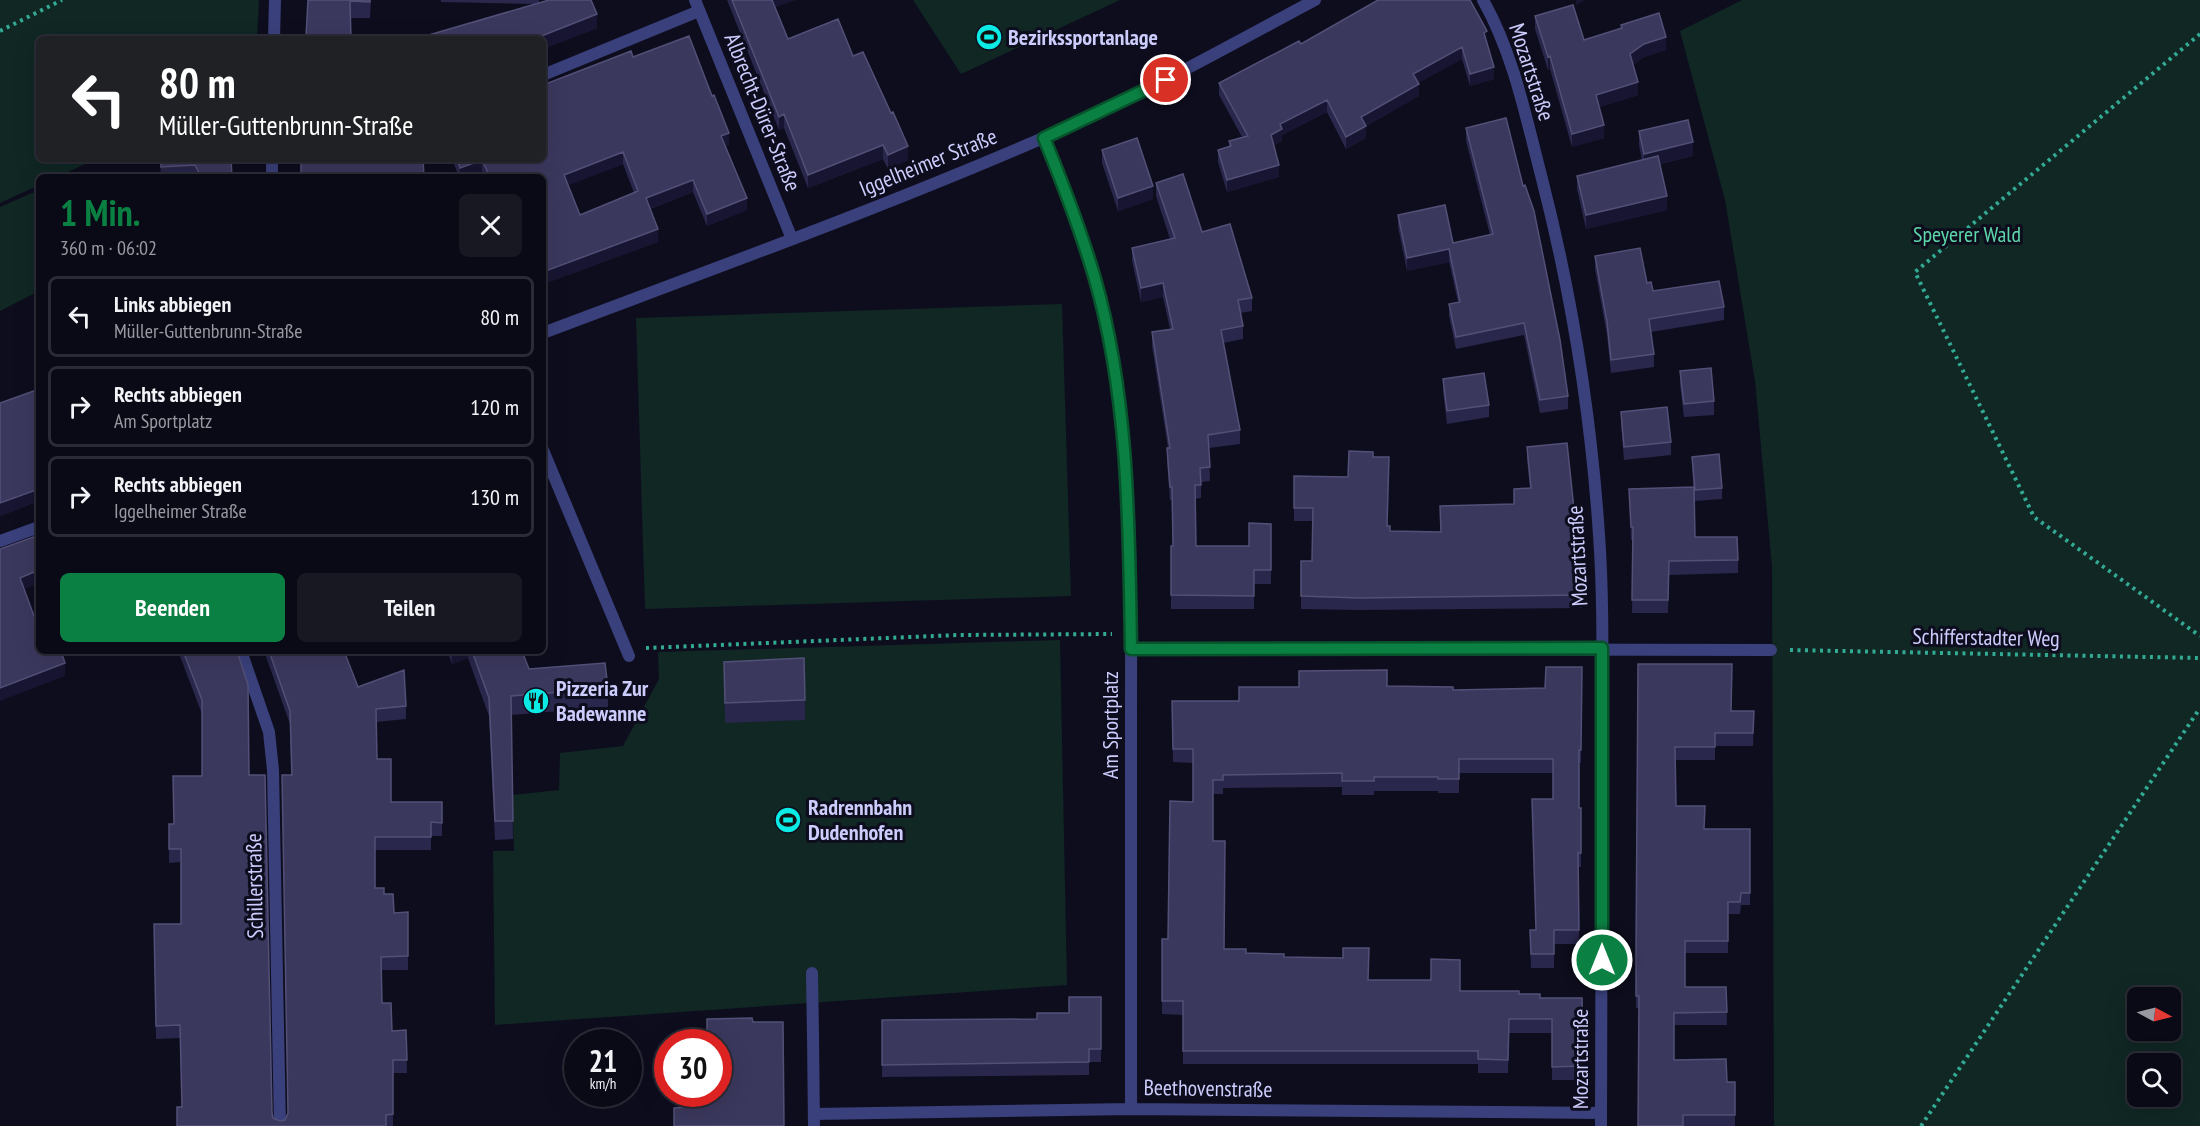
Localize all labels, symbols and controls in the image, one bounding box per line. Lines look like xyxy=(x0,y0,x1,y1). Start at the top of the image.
street label: Mozartstraße xyxy=(1503,20,1561,124)
sports icon: Bezirkssportanlage xyxy=(974,22,1004,52)
place label: Bezirkssportanlage xyxy=(1008,23,1158,51)
street label: Albrecht-Dürer-Straße xyxy=(719,29,807,195)
pin xyxy=(1140,54,1191,105)
text: 80 m xyxy=(159,55,236,110)
icon: left xyxy=(60,60,138,138)
icon: arrive xyxy=(1149,63,1182,96)
text: Müller-Guttenbrunn-Straße xyxy=(159,108,413,142)
street label: Iggelheimer Straße xyxy=(855,122,1001,202)
text: 1 Min. xyxy=(60,189,140,236)
button: close xyxy=(459,194,522,257)
park label: Speyerer Wald xyxy=(1913,220,2021,248)
text: 360 m · 06:02 xyxy=(60,235,157,261)
text: Links abbiegen xyxy=(114,290,231,318)
icon: left xyxy=(63,300,96,333)
text: 80 m xyxy=(480,303,519,331)
text: Müller-Guttenbrunn-Straße xyxy=(114,318,302,344)
text: Rechts abbiegen xyxy=(114,380,242,408)
icon: right xyxy=(63,390,96,423)
text: 120 m xyxy=(470,393,519,421)
text: Am Sportplatz xyxy=(114,408,212,434)
text: Rechts abbiegen xyxy=(114,470,242,498)
icon: right xyxy=(63,480,96,513)
text: 130 m xyxy=(470,483,519,511)
text: Iggelheimer Straße xyxy=(114,498,247,524)
street label: Mozartstraße xyxy=(1560,505,1594,607)
button: Beenden xyxy=(60,573,285,642)
button: Teilen xyxy=(297,573,522,642)
street label: Schifferstadter Weg xyxy=(1912,622,2060,652)
street label: Am Sportplatz xyxy=(1096,671,1124,779)
place label: Pizzeria Zur Badewanne xyxy=(556,674,649,727)
restaurant icon: Pizzeria Zur Badewanne xyxy=(521,686,551,716)
place label: Radrennbahn Dudenhofen xyxy=(808,793,912,846)
sports icon: Radrennbahn Dudenhofen xyxy=(773,805,803,835)
street label: Schillerstraße xyxy=(239,833,269,939)
position arrow xyxy=(1570,928,1634,992)
north arrow xyxy=(2127,987,2181,1041)
map controls xyxy=(2127,987,2181,1107)
street label: Mozartstraße xyxy=(1566,1009,1594,1109)
speed limit sign: 30 xyxy=(654,1029,732,1107)
text: 21 xyxy=(589,1041,617,1080)
button: search xyxy=(2127,1053,2181,1107)
street label: Beethovenstraße xyxy=(1143,1073,1273,1103)
text: km/h xyxy=(590,1074,616,1093)

